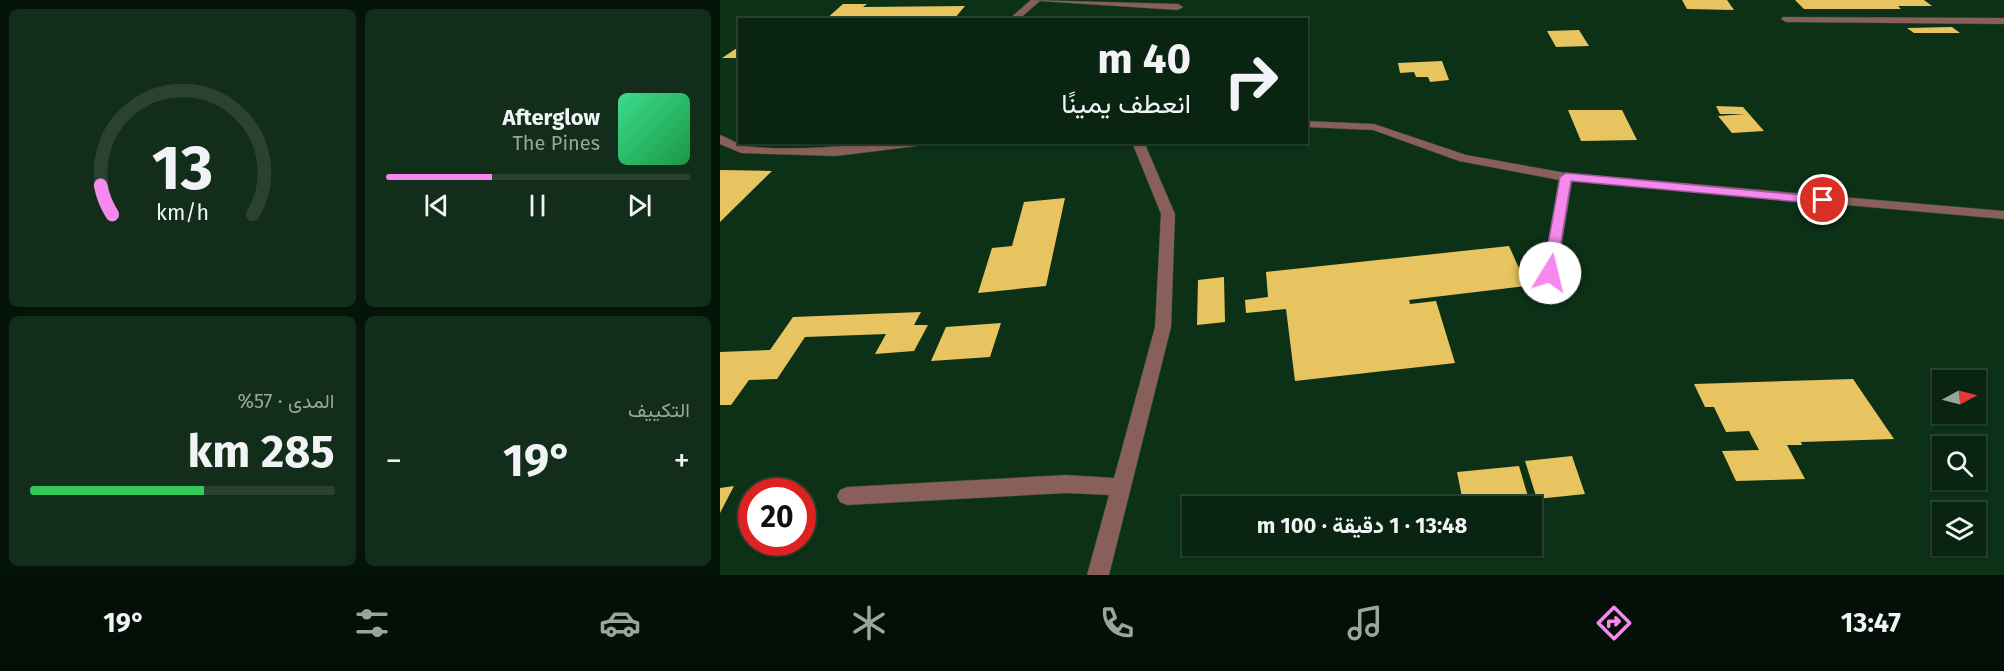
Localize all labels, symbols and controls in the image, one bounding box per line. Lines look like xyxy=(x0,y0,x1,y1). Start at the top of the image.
text: 40 m xyxy=(1097,34,1191,84)
icon: right xyxy=(1212,42,1290,120)
text: انعطف يمينًا xyxy=(1061,88,1191,120)
text: Afterglow xyxy=(503,104,600,131)
text: 13 xyxy=(152,131,213,206)
text: The Pines xyxy=(513,131,600,155)
pin xyxy=(1797,174,1848,225)
icon: arrive xyxy=(1806,183,1839,216)
icon: previous xyxy=(420,189,453,222)
icon: pause xyxy=(521,189,554,222)
icon: next xyxy=(623,189,656,222)
text: km/h xyxy=(156,200,209,226)
position arrow xyxy=(1518,241,1582,305)
north arrow xyxy=(1932,370,1986,424)
map controls xyxy=(1932,370,1986,556)
text: المدى · 57% xyxy=(238,389,335,413)
text: التكييف xyxy=(628,398,690,422)
text: 285 km xyxy=(187,425,335,479)
text: 19° xyxy=(503,434,573,488)
button: search xyxy=(1932,436,1986,490)
text: − xyxy=(386,441,402,481)
text: + xyxy=(674,441,690,481)
speed limit sign: 20 xyxy=(738,478,816,556)
button: layers xyxy=(1932,502,1986,556)
text: 13:48 · 1 دقيقة · 100 m xyxy=(1257,512,1467,539)
icon: filters xyxy=(351,602,393,644)
icon: car xyxy=(599,602,641,644)
icon: climate xyxy=(848,602,890,644)
icon: phone xyxy=(1096,602,1138,644)
icon: music xyxy=(1344,602,1386,644)
icon: directions xyxy=(1593,602,1635,644)
text: 19° xyxy=(103,607,145,639)
text: 13:47 xyxy=(1841,607,1901,639)

